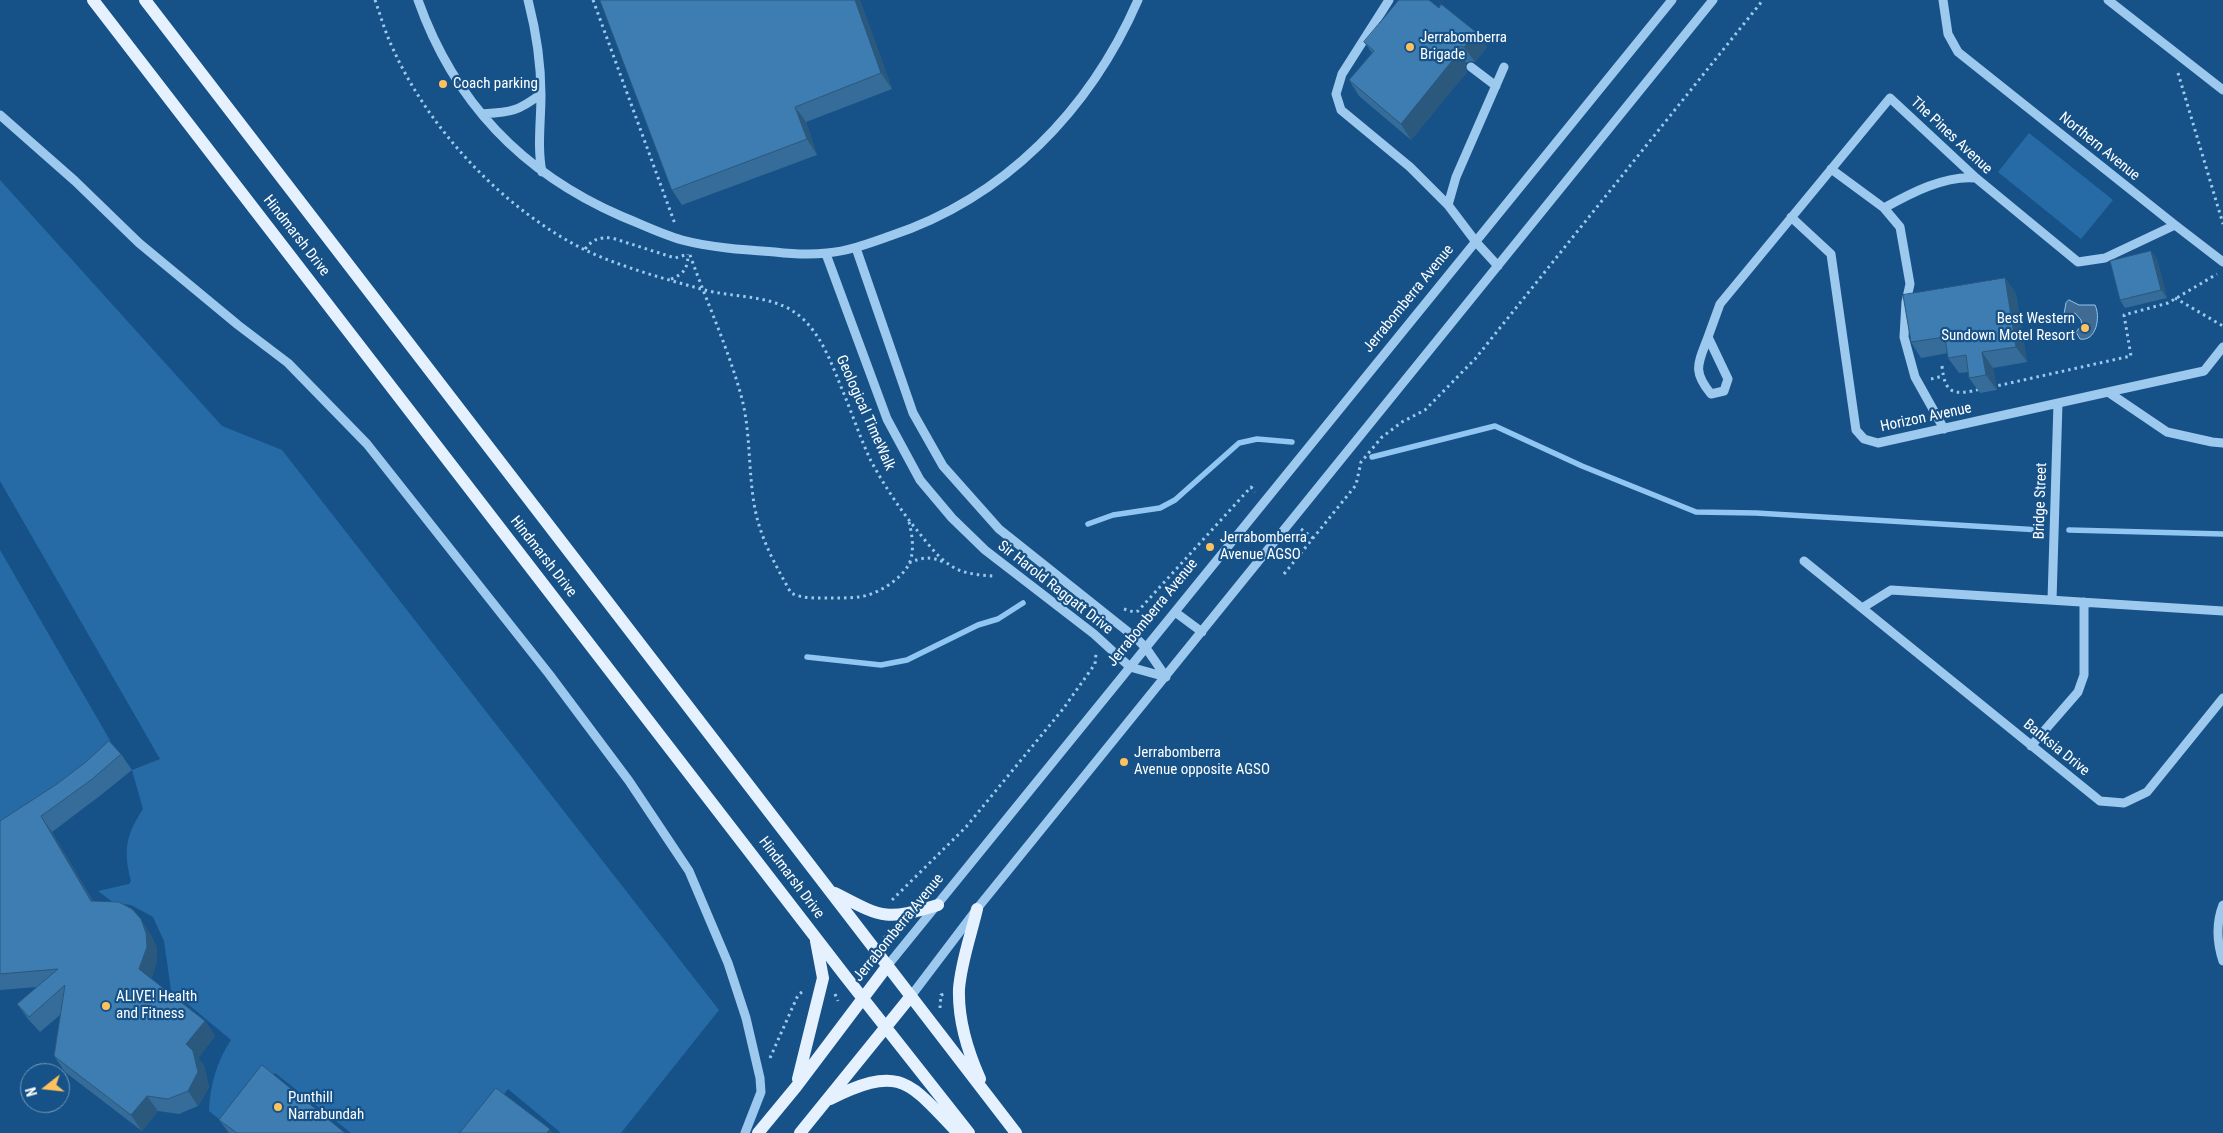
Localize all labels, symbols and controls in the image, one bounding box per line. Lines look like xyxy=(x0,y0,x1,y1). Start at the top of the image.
place label: Jerrabomberra Brigade xyxy=(1420,29,1507,64)
marker: Jerrabomberra Brigade xyxy=(1404,41,1416,53)
place label: Coach parking xyxy=(453,75,538,93)
marker: Coach parking xyxy=(437,78,449,90)
street label: The Pines Avenue xyxy=(1906,94,1996,178)
street label: Northern Avenue xyxy=(2055,109,2143,185)
street label: Hindmarsh Drive xyxy=(259,192,333,280)
street label: Jerrabomberra Avenue xyxy=(1360,241,1458,357)
place label: Best Western Sundown Motel Resort xyxy=(1941,310,2075,345)
marker: Best Western Sundown Motel Resort xyxy=(2079,322,2091,334)
street label: Geological TimeWalk xyxy=(831,353,899,473)
street label: Horizon Avenue xyxy=(1879,400,1973,436)
street label: Bridge Street xyxy=(2031,462,2051,540)
street label: Hindmarsh Drive xyxy=(506,513,580,601)
place label: Jerrabomberra Avenue AGSO xyxy=(1220,529,1307,564)
street label: Sir Harold Raggatt Drive xyxy=(994,537,1116,639)
marker: Jerrabomberra Avenue AGSO xyxy=(1204,541,1216,553)
street label: Jerrabomberra Avenue xyxy=(1104,555,1202,671)
street label: Banksia Drive xyxy=(2019,716,2093,780)
place label: Jerrabomberra Avenue opposite AGSO xyxy=(1134,744,1270,779)
marker: Jerrabomberra Avenue opposite AGSO xyxy=(1118,756,1130,768)
street label: Hindmarsh Drive xyxy=(754,833,828,923)
street label: Jerrabomberra Avenue xyxy=(850,870,948,986)
place label: ALIVE! Health and Fitness xyxy=(116,988,197,1023)
marker: ALIVE! Health and Fitness xyxy=(100,1000,112,1012)
north arrow xyxy=(20,1063,70,1113)
text: N xyxy=(23,1086,40,1098)
place label: Punthill Narrabundah xyxy=(288,1089,364,1124)
marker: Punthill Narrabundah xyxy=(272,1101,284,1113)

